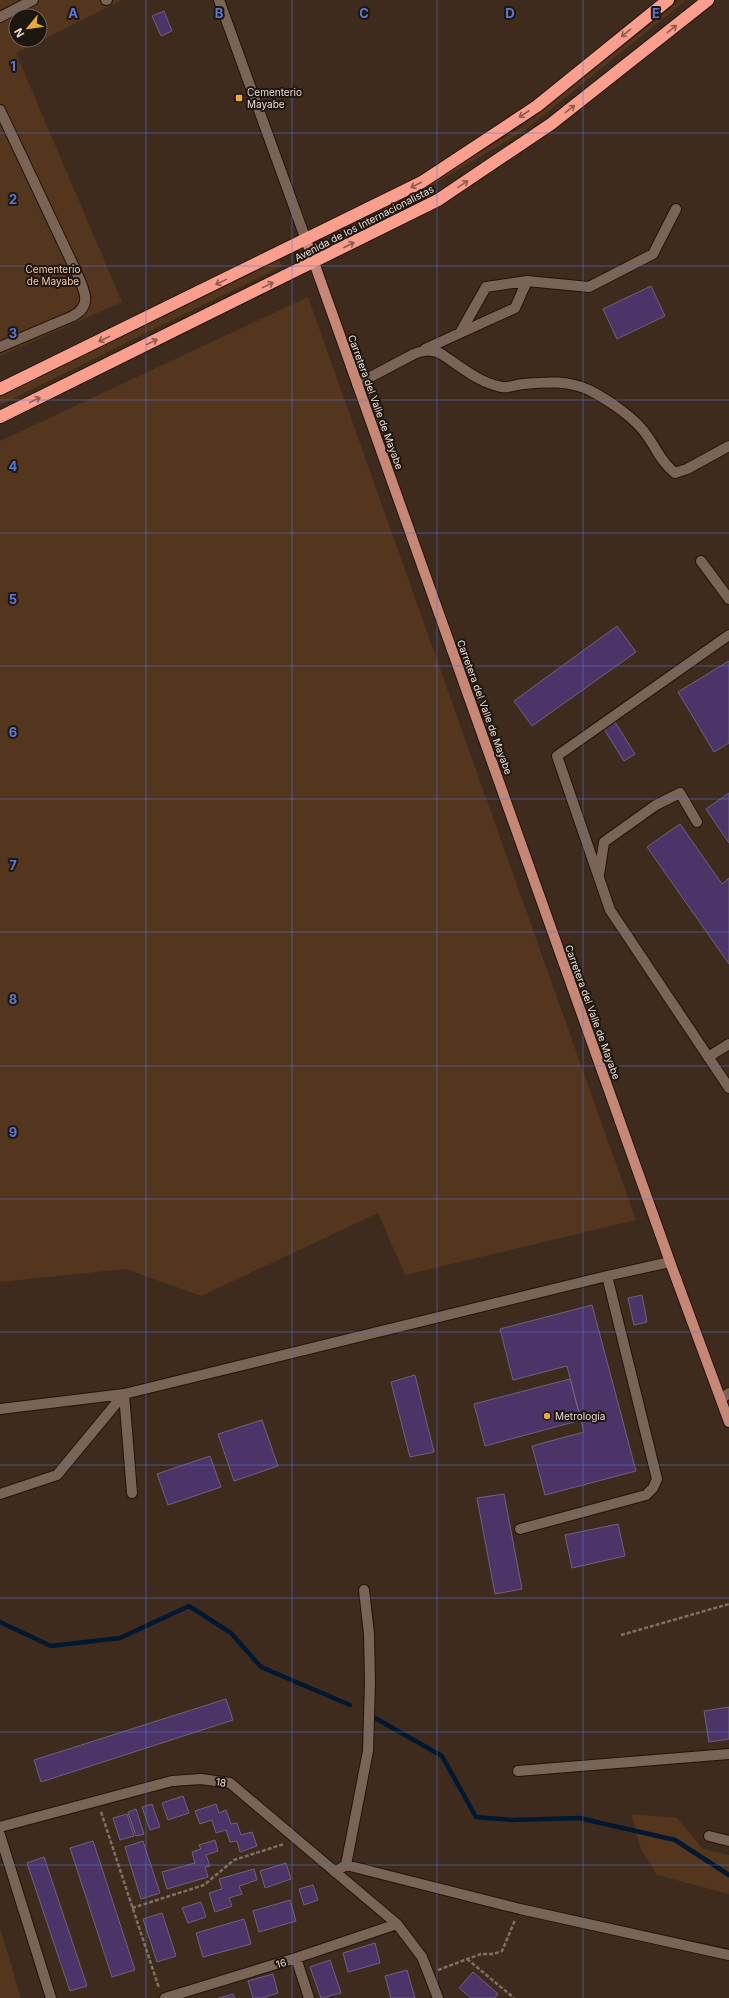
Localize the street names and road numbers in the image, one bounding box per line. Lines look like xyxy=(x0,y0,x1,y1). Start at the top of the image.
street label: Avenida de los Internacionalistas xyxy=(292,183,436,263)
street label: Carretera del Valle de Mayabe xyxy=(346,333,406,471)
street label: Carretera del Valle de Mayabe xyxy=(455,638,515,776)
street label: Carretera del Valle de Mayabe xyxy=(563,943,623,1081)
street label: 18 xyxy=(215,1775,227,1789)
street label: 16 xyxy=(274,1956,288,1970)

